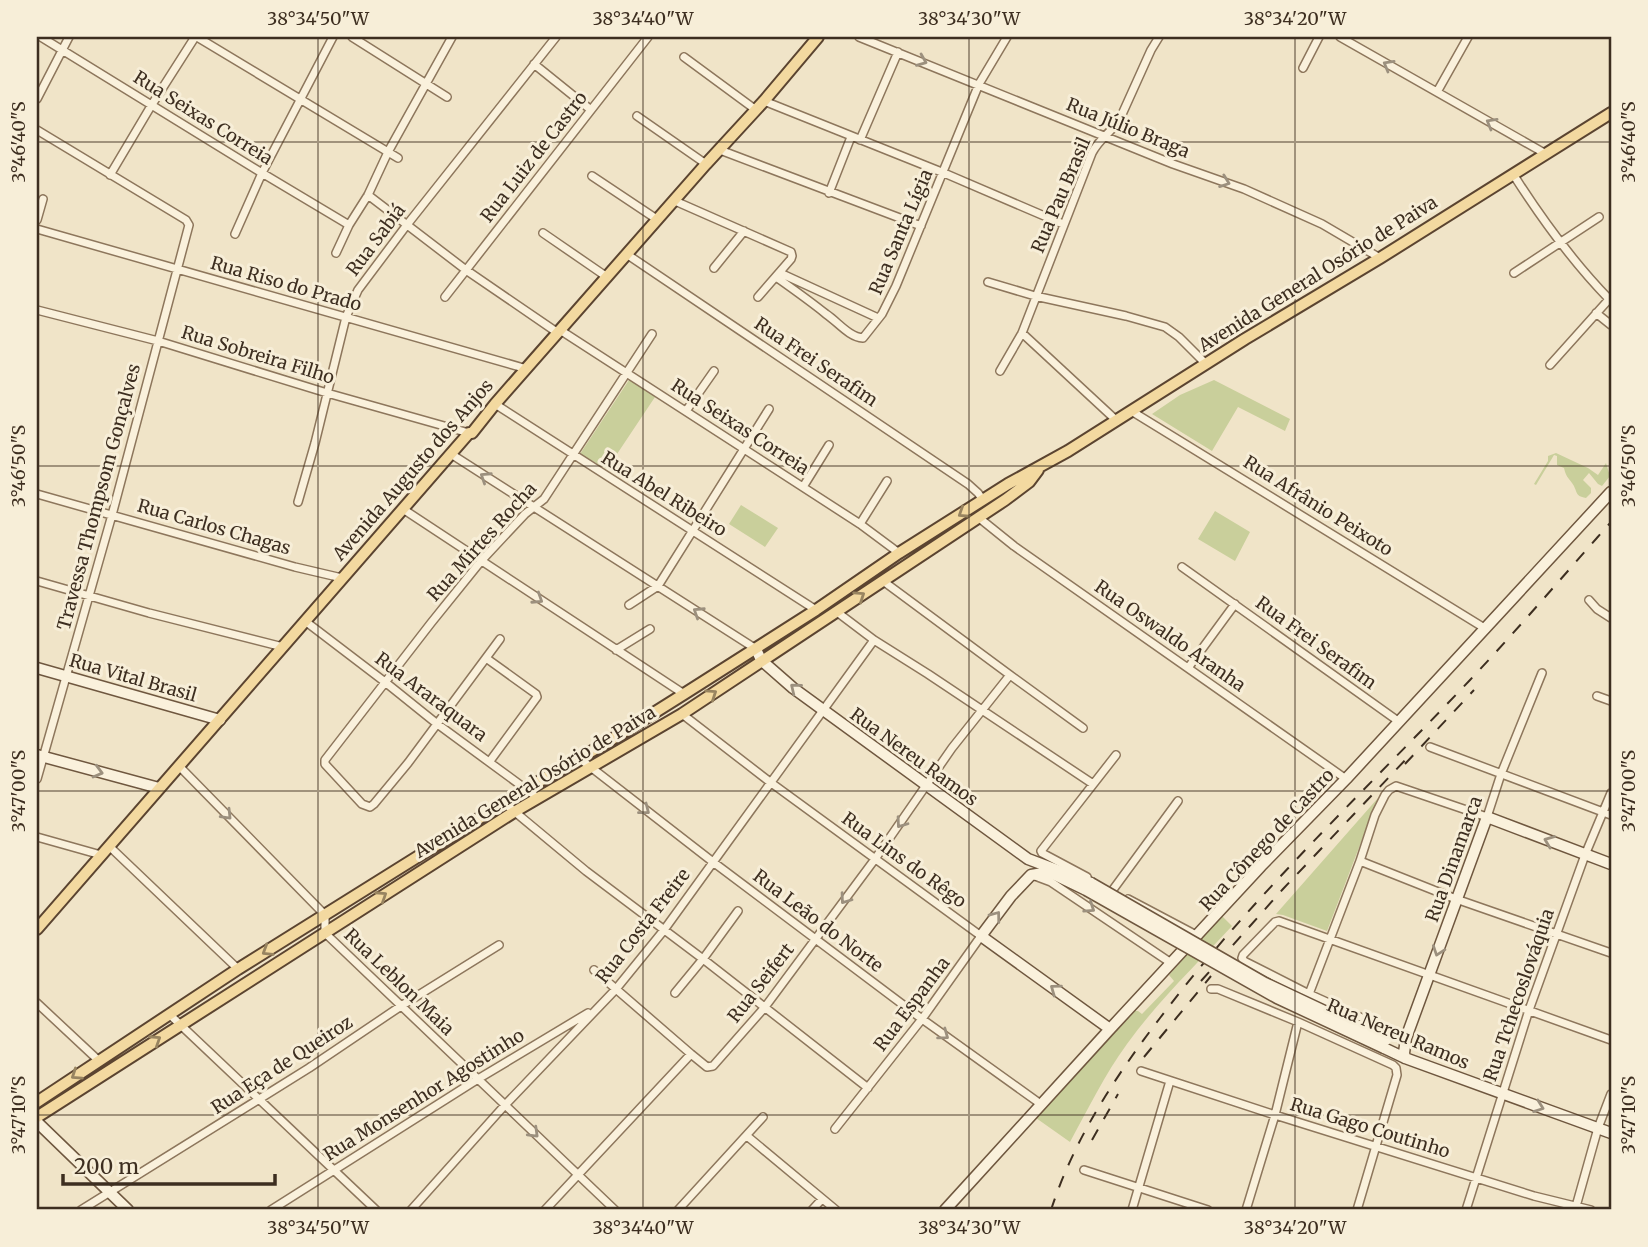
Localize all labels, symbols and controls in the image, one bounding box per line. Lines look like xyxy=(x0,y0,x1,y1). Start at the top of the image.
text: 38°34'50"W xyxy=(267,7,370,30)
text: 38°34'40"W xyxy=(592,7,695,30)
text: 38°34'30"W xyxy=(918,7,1021,30)
text: 38°34'20"W xyxy=(1244,7,1347,30)
one-way arrow xyxy=(916,53,928,67)
one-way arrow xyxy=(1383,60,1396,73)
street label: Rua Seixas Correia xyxy=(129,65,277,170)
street label: Rua Luiz de Castro xyxy=(475,87,592,227)
street label: Rua Júlio Braga xyxy=(1063,92,1193,163)
text: 3°46'40"S xyxy=(7,101,30,183)
text: 3°46'40"S xyxy=(1617,101,1640,183)
one-way arrow xyxy=(1486,118,1499,131)
street label: Rua Pau Brasil xyxy=(1026,133,1095,256)
street label: Rua Santa Lígia xyxy=(864,165,937,298)
one-way arrow xyxy=(1218,174,1230,188)
street label: Avenida General Osório de Paiva xyxy=(1193,190,1442,357)
street label: Rua Sabiá xyxy=(341,199,410,280)
street label: Rua Riso do Prado xyxy=(208,251,364,316)
street label: Rua Frei Serafim xyxy=(750,312,882,411)
street label: Rua Sobreira Filho xyxy=(179,320,337,389)
street label: Travessa Thompsom Gonçalves xyxy=(52,361,145,633)
street label: Rua Seixas Correia xyxy=(667,373,814,480)
street label: Avenida Augusto dos Anjos xyxy=(327,374,498,566)
text: 3°46'50"S xyxy=(7,425,30,507)
text: 3°46'50"S xyxy=(1617,425,1640,507)
street label: Rua Abel Ribeiro xyxy=(597,446,731,541)
street label: Rua Afrânio Peixoto xyxy=(1239,450,1397,561)
one-way arrow xyxy=(480,473,493,486)
street label: Rua Mirtes Rocha xyxy=(422,477,541,606)
street label: Rua Carlos Chagas xyxy=(135,494,294,559)
one-way arrow xyxy=(957,504,970,517)
street label: Rua Oswaldo Aranha xyxy=(1090,575,1251,697)
one-way arrow xyxy=(530,590,543,603)
street label: Rua Frei Serafim xyxy=(1251,591,1381,694)
one-way arrow xyxy=(852,592,865,605)
one-way arrow xyxy=(693,607,706,620)
street label: Rua Araraquara xyxy=(371,647,492,746)
street label: Rua Vital Brasil xyxy=(67,648,200,707)
one-way arrow xyxy=(790,684,802,697)
one-way arrow xyxy=(704,689,717,702)
street label: Avenida General Osório de Paiva xyxy=(409,700,660,863)
street label: Rua Nereu Ramos xyxy=(846,702,983,811)
text: 3°47'00"S xyxy=(7,749,30,832)
text: 3°47'00"S xyxy=(1617,749,1640,832)
one-way arrow xyxy=(92,763,104,778)
street label: Rua Cônego de Castro xyxy=(1195,764,1339,916)
street label: Rua Dinamarca xyxy=(1420,792,1487,925)
one-way arrow xyxy=(637,801,650,814)
one-way arrow xyxy=(218,806,231,819)
street label: Rua Lins do Rêgo xyxy=(838,807,971,912)
one-way arrow xyxy=(897,815,909,828)
one-way arrow xyxy=(1543,835,1555,849)
street label: Rua Costa Freire xyxy=(590,864,695,988)
street label: Rua Leão do Norte xyxy=(749,864,888,977)
one-way arrow xyxy=(841,891,853,904)
one-way arrow xyxy=(375,892,388,905)
one-way arrow xyxy=(1082,900,1095,912)
street label: Rua Tchecoslováquia xyxy=(1478,905,1559,1084)
one-way arrow xyxy=(988,911,1001,924)
street label: Rua Leblon Maia xyxy=(340,923,459,1040)
street label: Rua Seifert xyxy=(722,938,799,1027)
one-way arrow xyxy=(262,943,275,956)
one-way arrow xyxy=(1432,944,1446,956)
street label: Rua Espanha xyxy=(869,952,955,1055)
one-way arrow xyxy=(1050,985,1063,997)
street label: Rua Nereu Ramos xyxy=(1323,993,1473,1074)
street label: Rua Eça de Queiroz xyxy=(207,1010,357,1119)
street label: Rua Monsenhor Agostinho xyxy=(319,1023,528,1166)
one-way arrow xyxy=(936,1027,949,1039)
one-way arrow xyxy=(149,1036,162,1049)
one-way arrow xyxy=(71,1067,84,1079)
text: 3°47'10"S xyxy=(7,1075,30,1154)
text: 3°47'10"S xyxy=(1617,1075,1640,1154)
street label: Rua Gago Coutinho xyxy=(1287,1092,1453,1163)
one-way arrow xyxy=(1533,1099,1545,1113)
one-way arrow xyxy=(526,1124,539,1137)
scale bar xyxy=(63,1142,275,1186)
text: 200 m xyxy=(74,1153,139,1180)
text: 38°34'50"W xyxy=(267,1216,370,1239)
text: 38°34'40"W xyxy=(592,1216,695,1239)
text: 38°34'30"W xyxy=(918,1216,1021,1239)
text: 38°34'20"W xyxy=(1244,1216,1347,1239)

